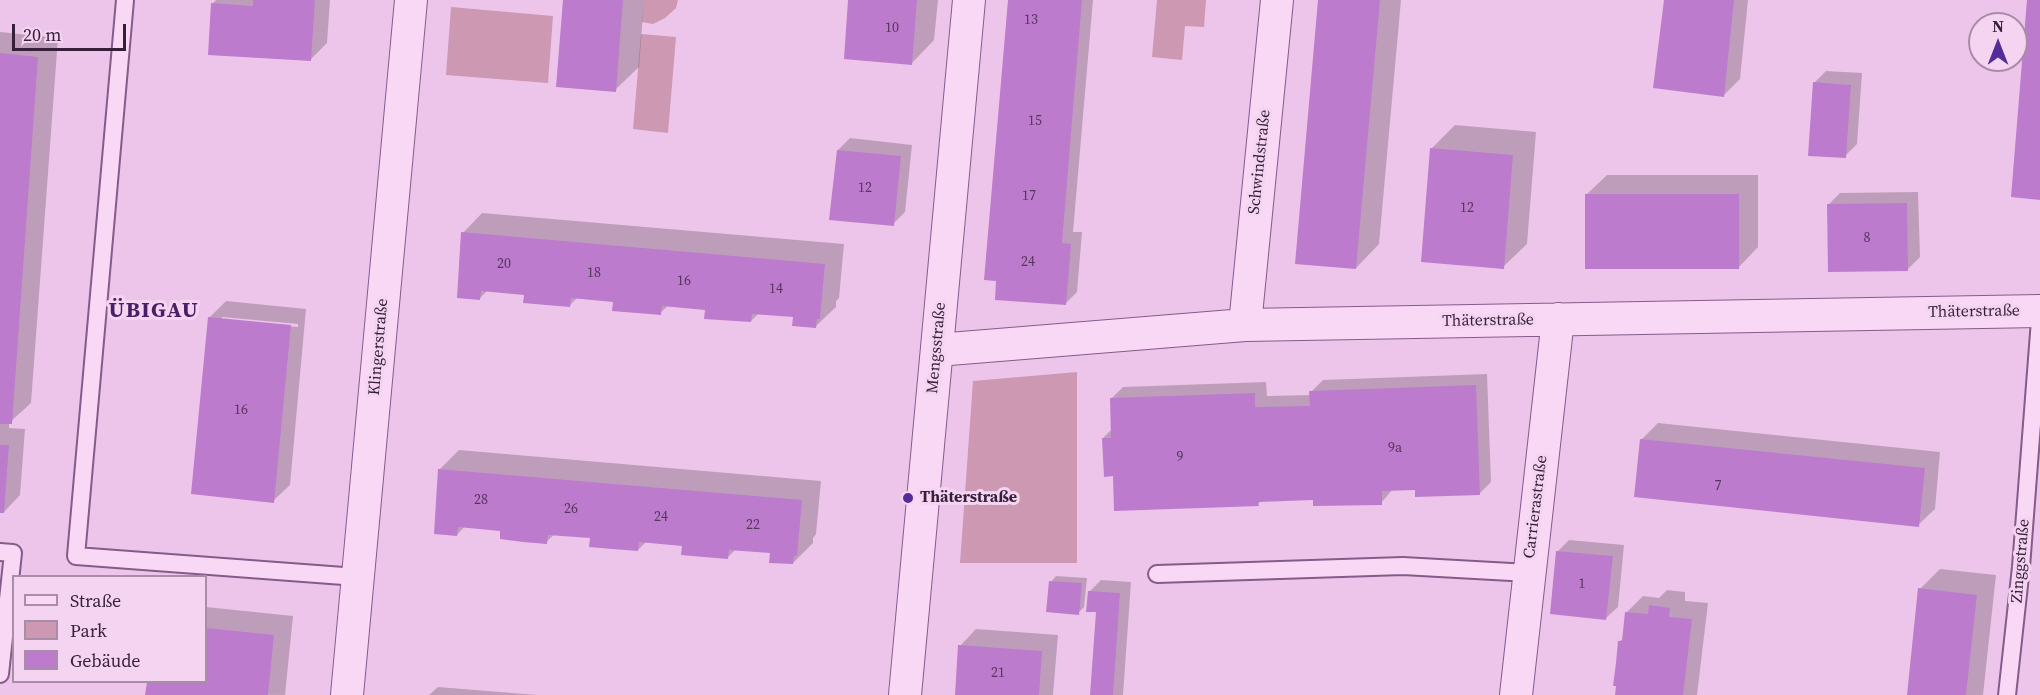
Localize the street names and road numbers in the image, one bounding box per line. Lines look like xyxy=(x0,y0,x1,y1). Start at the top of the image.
street label: Schwindstraße xyxy=(1245,109,1275,215)
street label: Klingerstraße xyxy=(365,298,393,396)
street label: Mengsstraße xyxy=(923,301,951,395)
street label: Thäterstraße xyxy=(1928,302,2020,322)
street label: Thäterstraße xyxy=(1442,311,1534,331)
street label: Carrierastraße xyxy=(1520,454,1552,560)
street label: Zinggstraße xyxy=(2008,518,2034,604)

